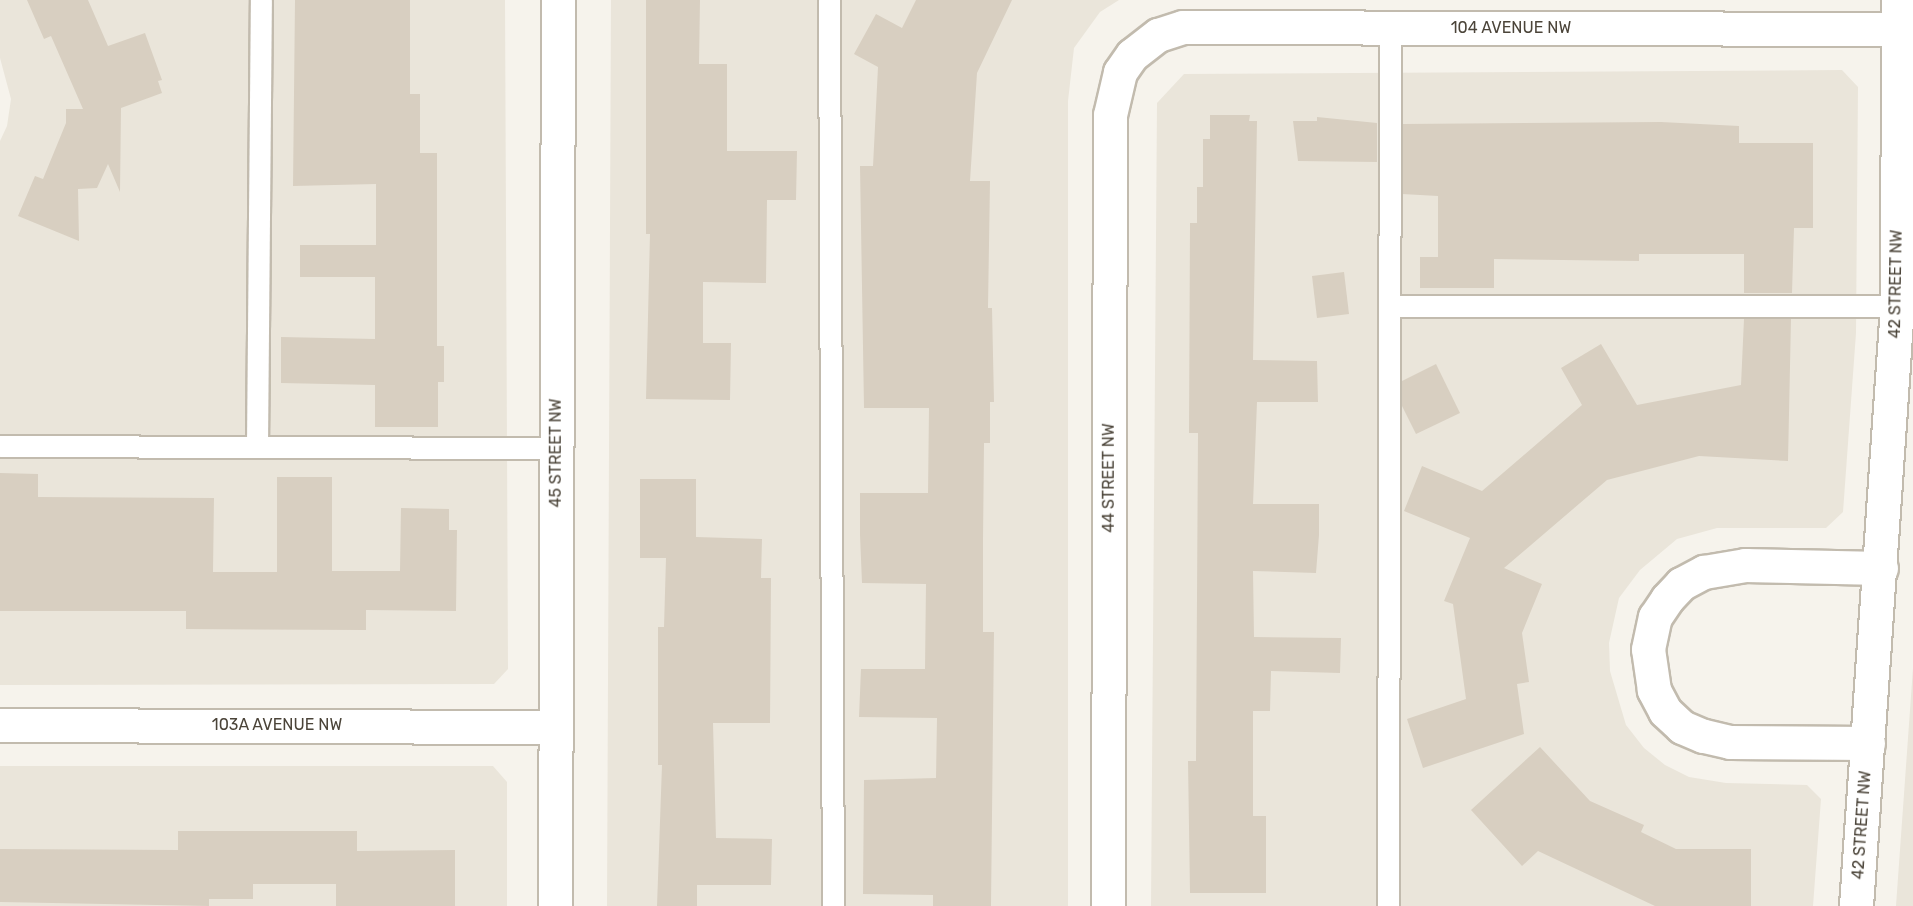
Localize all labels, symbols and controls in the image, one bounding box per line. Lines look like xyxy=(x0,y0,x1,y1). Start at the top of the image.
street label: 104 AVENUE NW xyxy=(1451,18,1571,38)
street label: 42 STREET NW xyxy=(1885,229,1907,339)
street label: 45 STREET NW xyxy=(546,398,566,508)
street label: 44 STREET NW xyxy=(1099,423,1119,533)
street label: 103A AVENUE NW xyxy=(211,715,343,735)
street label: 42 STREET NW xyxy=(1849,770,1875,880)

